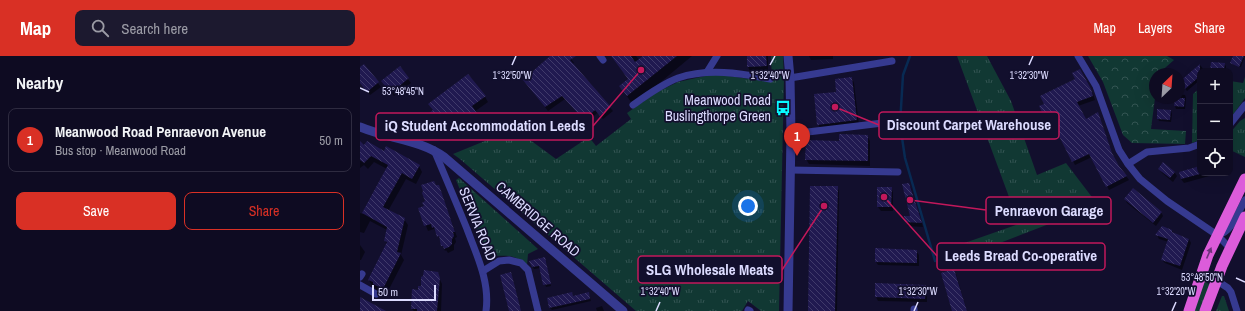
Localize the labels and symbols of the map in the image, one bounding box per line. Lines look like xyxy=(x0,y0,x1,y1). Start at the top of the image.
north arrow xyxy=(1149,68,1185,104)
text: 1°32'50"W xyxy=(492,69,532,82)
text: 1°32'40"W xyxy=(750,69,790,82)
text: 1°32'30"W xyxy=(1009,69,1049,82)
text: 53°48'45"N xyxy=(382,85,424,98)
place label: Meanwood Road Buslingthorpe Green xyxy=(665,91,771,125)
bus stop icon: Meanwood Road Buslingthorpe Green xyxy=(774,99,792,117)
callout: Discount Carpet Warehouse xyxy=(879,112,1059,139)
callout: iQ Student Accommodation Leeds xyxy=(376,113,593,140)
text: Discount Carpet Warehouse xyxy=(887,114,1051,135)
text: iQ Student Accommodation Leeds xyxy=(385,115,585,136)
pin: 1 xyxy=(784,123,810,156)
street label: CAMBRIDGE ROAD xyxy=(492,177,584,261)
street label: SERVIA ROAD xyxy=(455,185,501,263)
your location xyxy=(738,196,758,216)
callout: Penraevon Garage xyxy=(986,197,1111,224)
text: Penraevon Garage xyxy=(995,200,1104,221)
callout: Leeds Bread Co-operative xyxy=(937,243,1105,270)
text: Leeds Bread Co-operative xyxy=(945,245,1097,266)
one-way arrow xyxy=(1206,247,1212,259)
callout: SLG Wholesale Meats xyxy=(638,256,782,283)
text: SLG Wholesale Meats xyxy=(646,259,774,280)
text: 53°48'50"N xyxy=(1181,271,1223,284)
scale bar xyxy=(372,283,436,302)
text: 1°32'40"W xyxy=(640,285,680,298)
text: 1°32'30"W xyxy=(898,285,938,298)
text: 1°32'20"W xyxy=(1156,285,1196,298)

